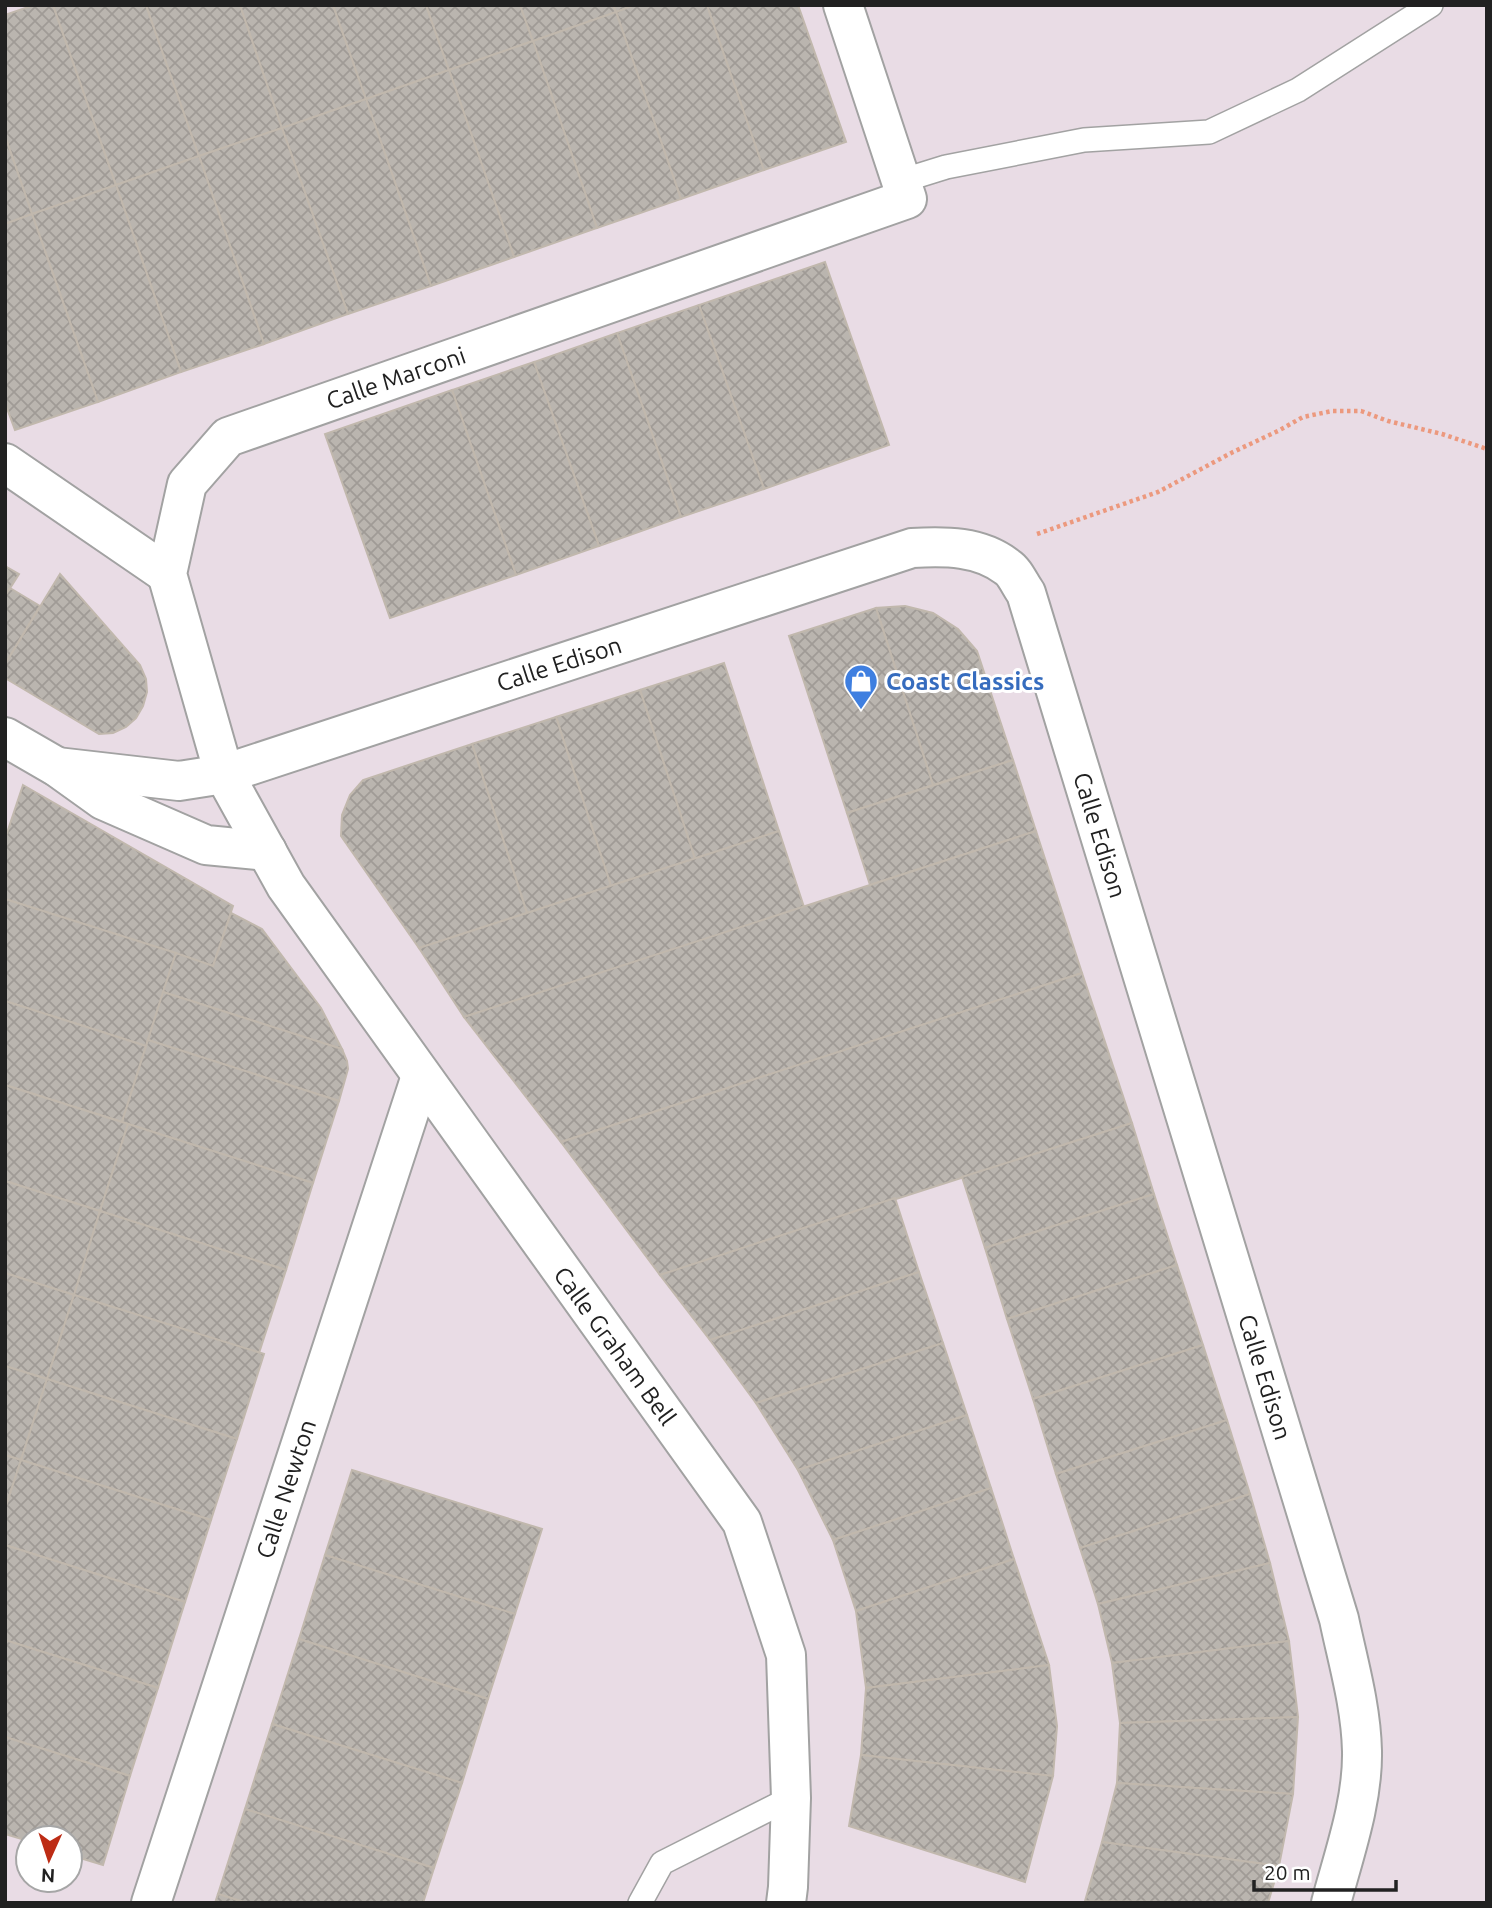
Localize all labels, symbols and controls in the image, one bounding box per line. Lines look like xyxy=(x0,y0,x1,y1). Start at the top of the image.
street label: Calle Marconi xyxy=(323,342,469,414)
street label: Calle Edison xyxy=(493,631,625,697)
shop icon: Coast Classics xyxy=(842,662,880,711)
place label: Coast Classics xyxy=(886,668,1044,695)
street label: Calle Edison xyxy=(1068,769,1132,901)
street label: Calle Graham Bell xyxy=(549,1262,681,1430)
street label: Calle Edison xyxy=(1233,1311,1297,1443)
street label: Calle Newton xyxy=(251,1416,321,1562)
north arrow xyxy=(14,1824,84,1894)
scale bar xyxy=(1254,1848,1396,1892)
text: 20 m xyxy=(1264,1860,1311,1884)
text: N xyxy=(40,1865,56,1887)

